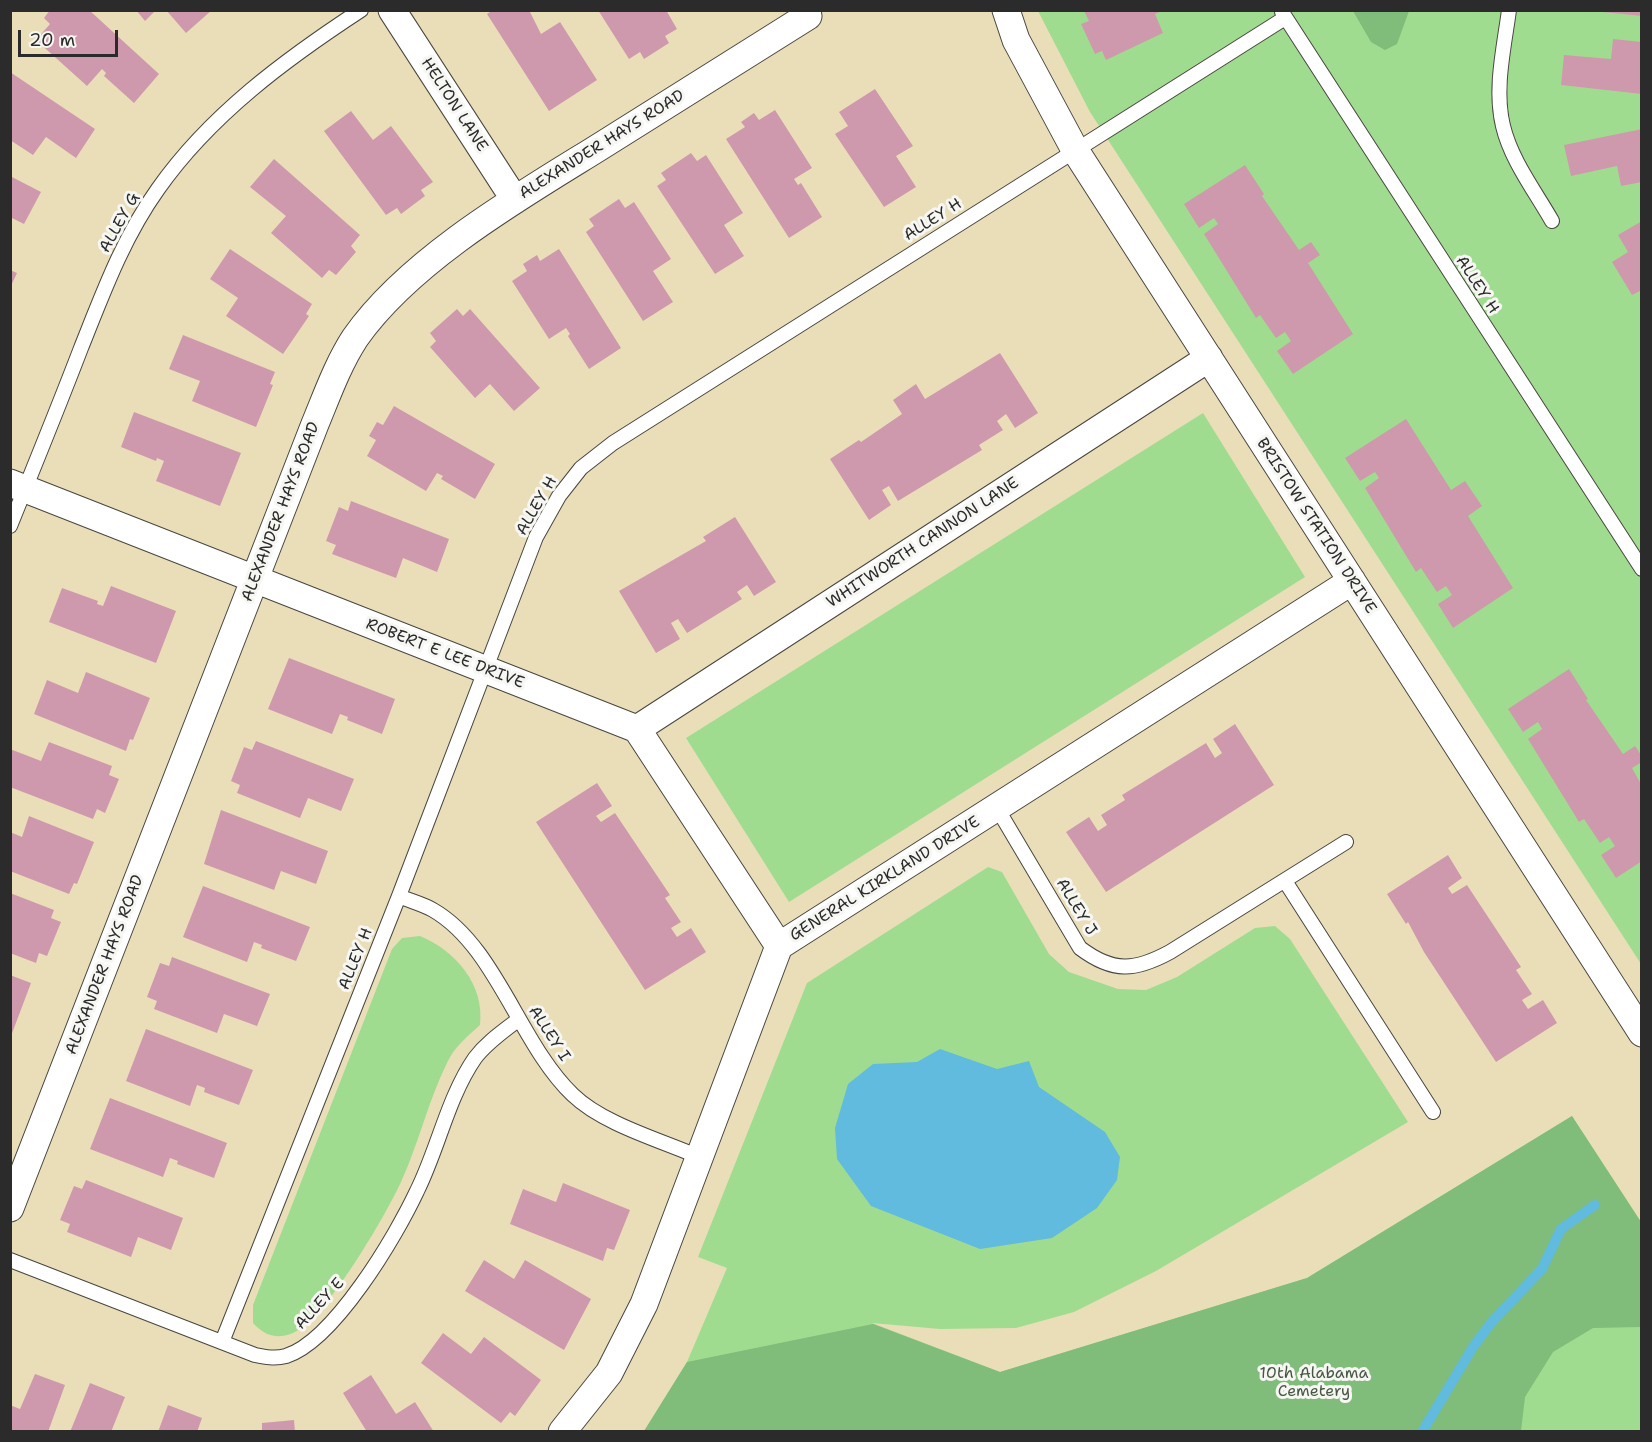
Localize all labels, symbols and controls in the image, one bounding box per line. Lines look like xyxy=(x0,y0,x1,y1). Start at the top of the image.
scale bar xyxy=(21,18,122,56)
text: 20 m xyxy=(29,28,75,52)
street label: HELTON LANE xyxy=(417,55,491,155)
street label: ALEXANDER HAYS ROAD xyxy=(516,86,688,204)
street label: ALLEY G xyxy=(96,190,144,256)
street label: ALLEY H xyxy=(900,195,966,245)
street label: ALLEY H xyxy=(1451,253,1503,317)
street label: ALEXANDER HAYS ROAD xyxy=(238,420,324,604)
street label: BRISTOW STATION DRIVE xyxy=(1252,435,1380,617)
street label: ALLEY H xyxy=(512,473,562,539)
street label: WHITWORTH CANNON LANE xyxy=(823,474,1023,612)
street label: ROBERT E LEE DRIVE xyxy=(363,615,527,693)
street label: GENERAL KIRKLAND DRIVE xyxy=(786,812,984,946)
street label: ALEXANDER HAYS ROAD xyxy=(62,873,148,1057)
street label: ALLEY J xyxy=(1052,875,1100,939)
street label: ALLEY H xyxy=(335,925,377,993)
street label: ALLEY I xyxy=(524,1003,574,1065)
street label: ALLEY E xyxy=(291,1274,349,1334)
park label: 10th Alabama Cemetery xyxy=(1260,1364,1368,1402)

